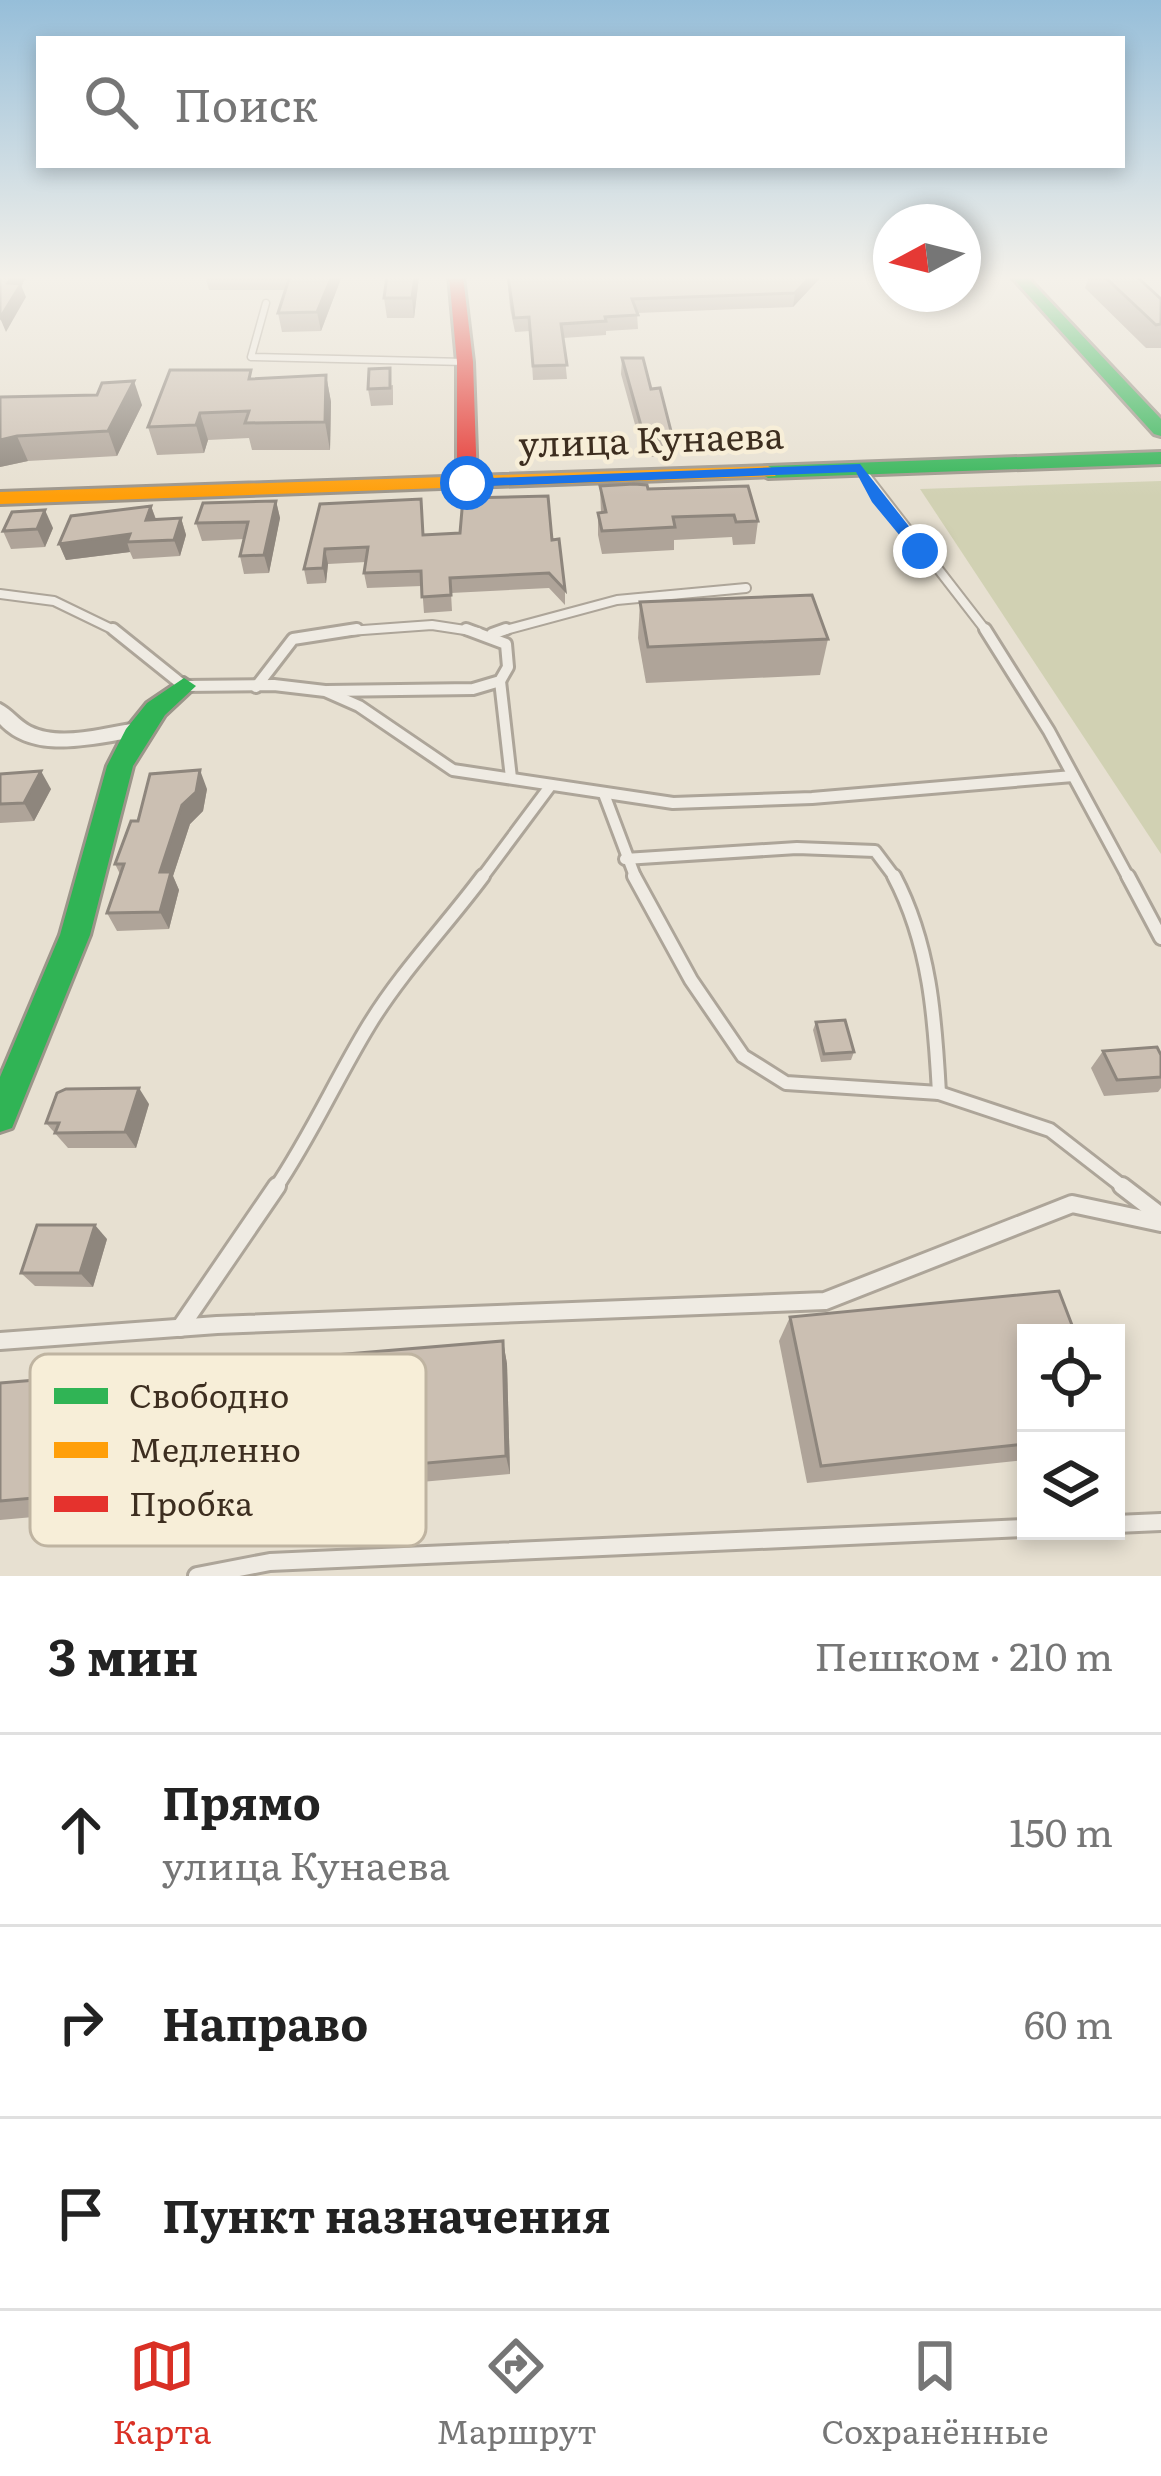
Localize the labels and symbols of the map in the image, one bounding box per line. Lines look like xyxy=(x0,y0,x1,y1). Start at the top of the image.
north arrow xyxy=(873,204,981,312)
street label: улица Кунаева xyxy=(517,406,785,469)
route start xyxy=(440,456,494,510)
route end xyxy=(893,524,947,578)
legend xyxy=(30,1354,426,1546)
text: Свободно xyxy=(129,1369,289,1418)
text: Медленно xyxy=(129,1423,301,1472)
text: Пробка xyxy=(129,1477,253,1526)

